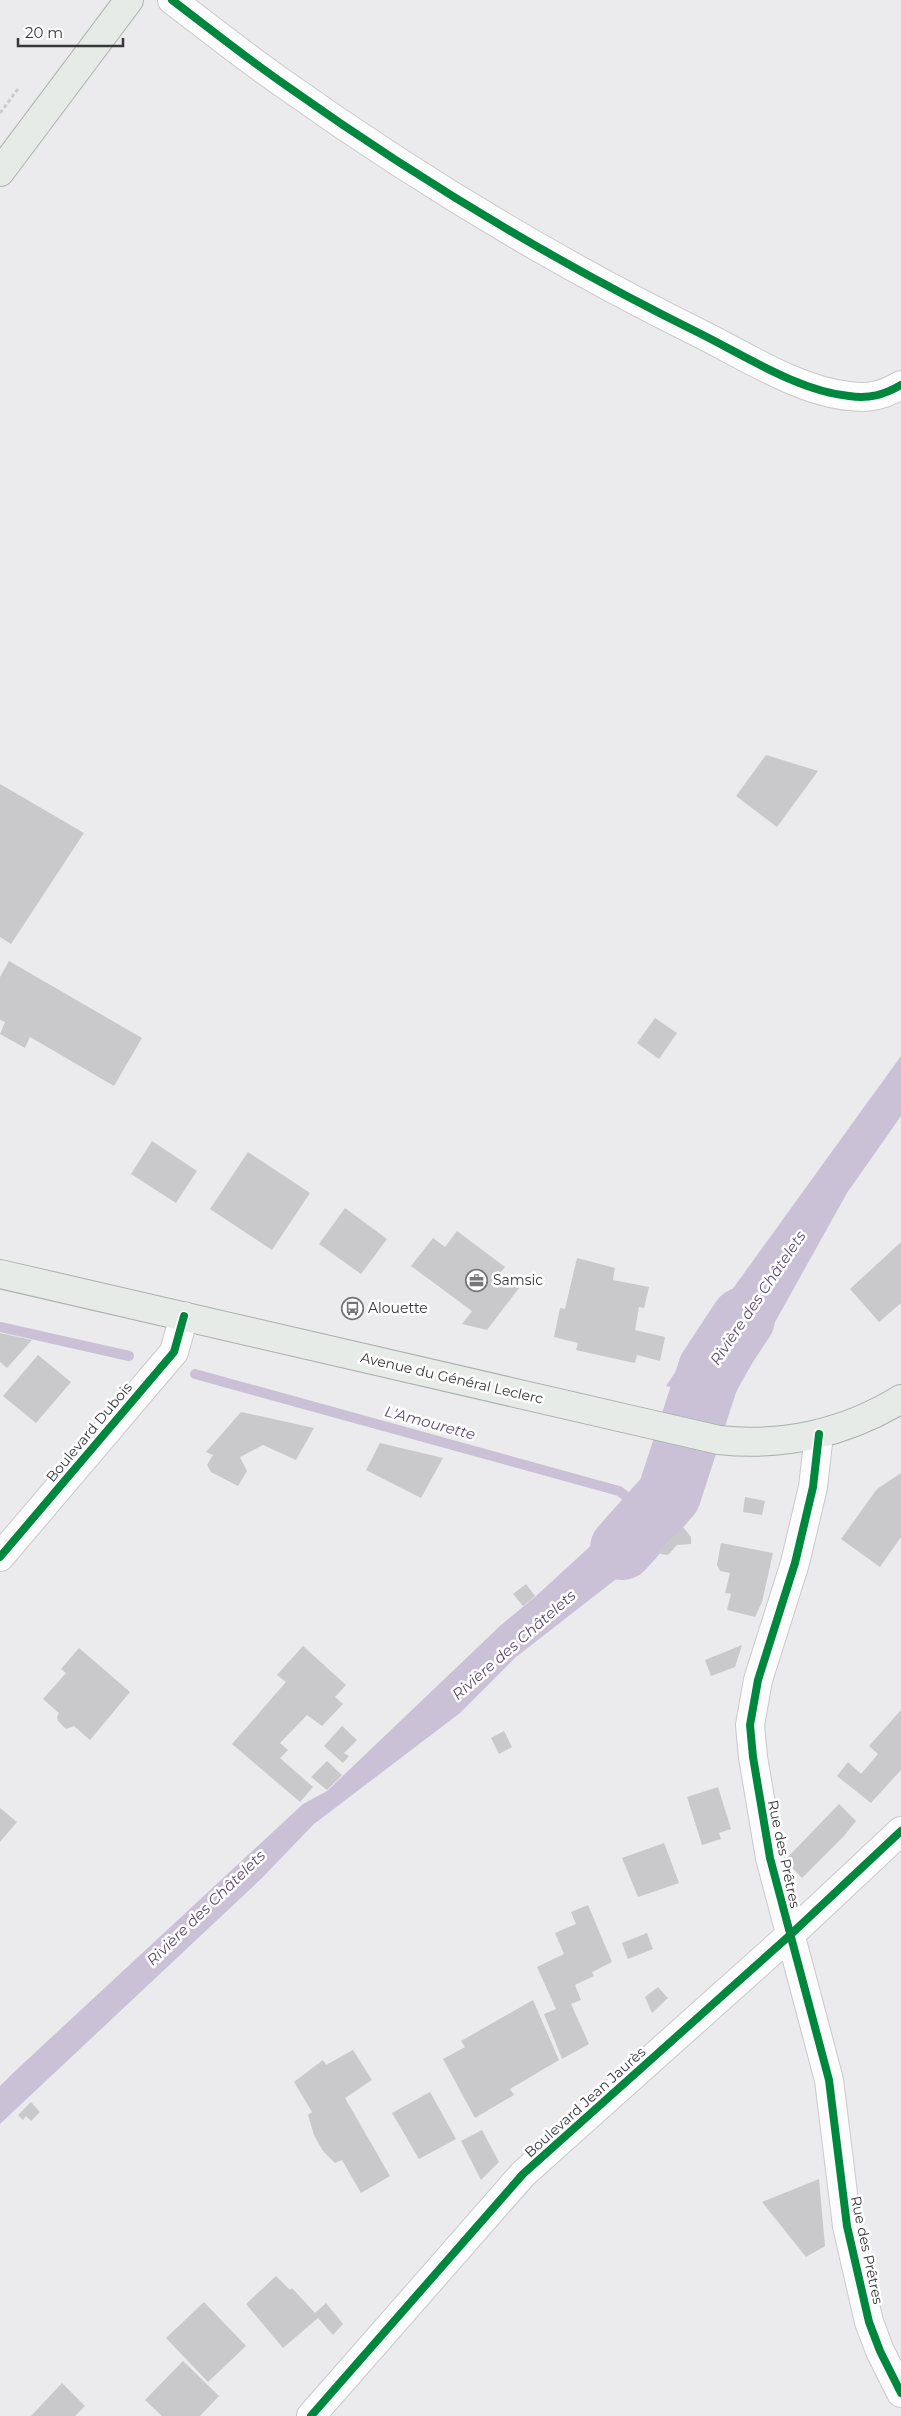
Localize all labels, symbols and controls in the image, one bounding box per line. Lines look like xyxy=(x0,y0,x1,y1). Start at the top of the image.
scale bar xyxy=(18,15,122,47)
text: 20 m xyxy=(25,23,63,42)
water label: Rivière des Châtelets xyxy=(706,1226,810,1368)
office icon: Samsic xyxy=(465,1268,489,1292)
place label: Samsic xyxy=(493,1271,543,1289)
bus stop icon: Alouette xyxy=(340,1296,364,1320)
place label: Alouette xyxy=(368,1299,428,1317)
street label: Avenue du Général Leclerc xyxy=(359,1348,545,1408)
street label: Boulevard Dubois xyxy=(42,1378,136,1486)
water label: L'Amourette xyxy=(383,1401,478,1444)
water label: Rivière des Châtelets xyxy=(448,1585,580,1704)
street label: Rue des Prêtres xyxy=(764,1798,804,1910)
water label: Rivière des Châtelets xyxy=(142,1845,270,1969)
street label: Boulevard Jean Jaurès xyxy=(521,2043,649,2161)
street label: Rue des Prêtres xyxy=(847,2194,887,2306)

